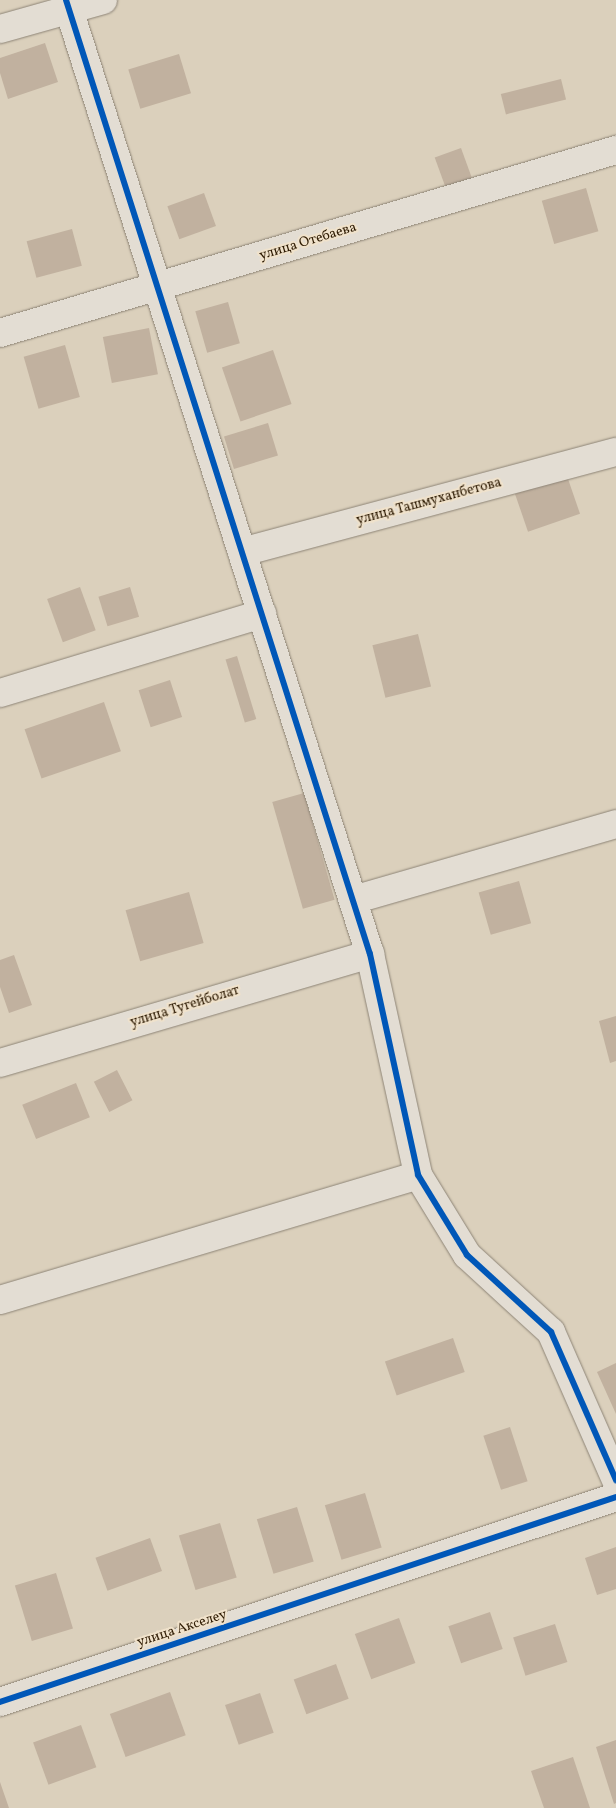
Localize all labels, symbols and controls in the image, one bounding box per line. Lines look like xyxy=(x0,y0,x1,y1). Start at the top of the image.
street label: улица Отебаева xyxy=(257,219,359,265)
street label: улица Ташмуханбетова xyxy=(354,474,504,530)
street label: улица Тугейболат xyxy=(128,982,242,1032)
street label: улица Акселеу xyxy=(135,1607,229,1651)

